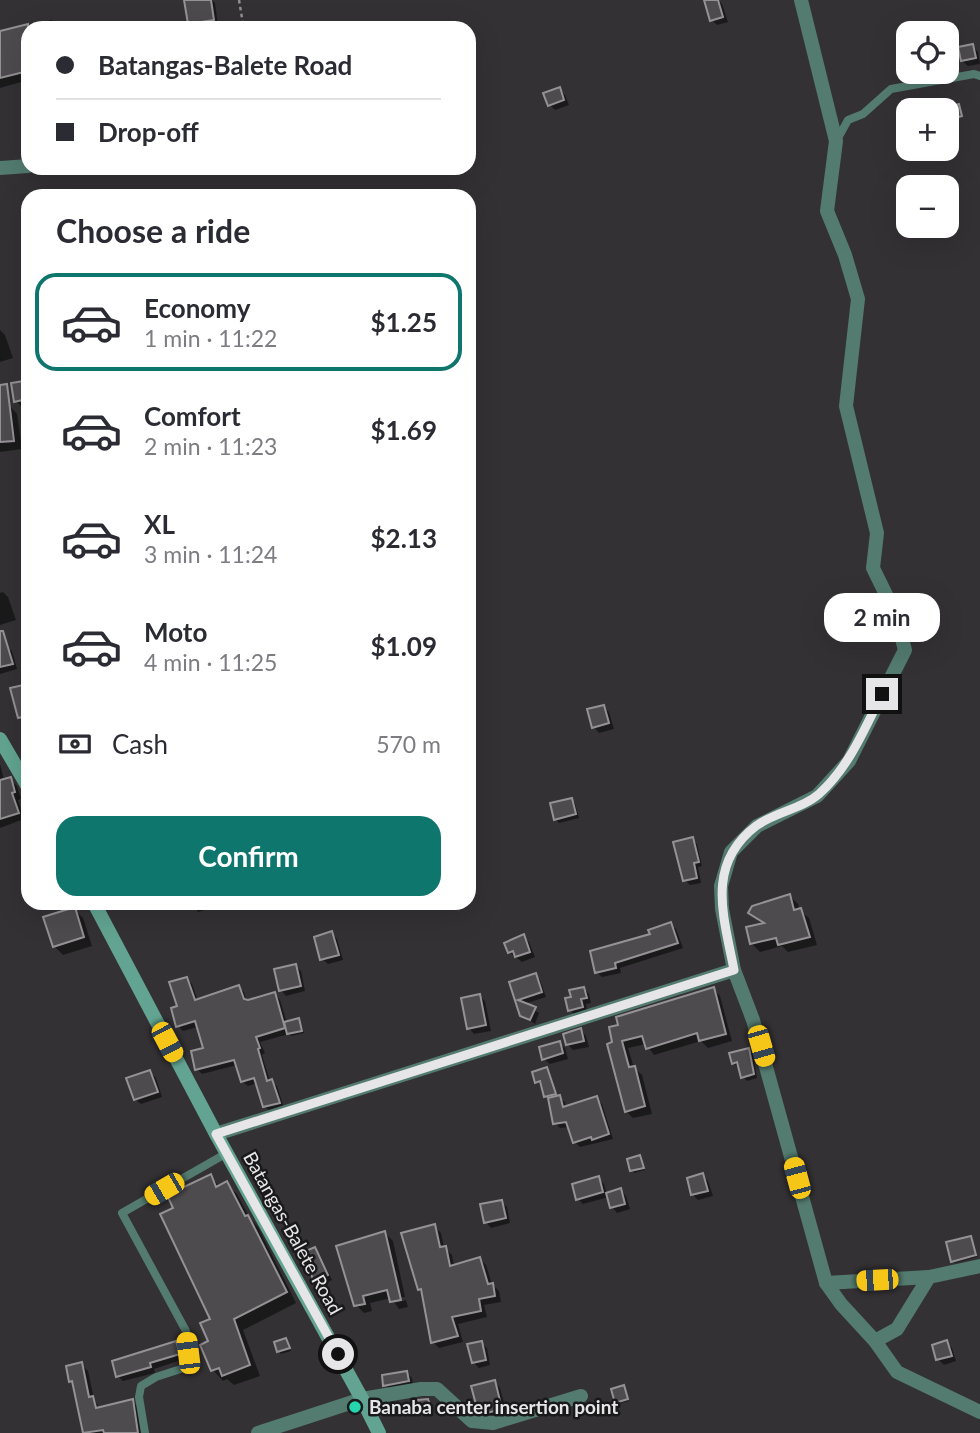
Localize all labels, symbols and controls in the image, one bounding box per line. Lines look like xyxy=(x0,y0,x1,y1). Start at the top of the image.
map controls xyxy=(896,21,959,238)
button: locate xyxy=(896,21,959,84)
text: Batangas-Balete Road xyxy=(98,49,352,81)
button: + xyxy=(896,98,959,161)
text: Drop-off xyxy=(98,116,199,148)
button: − xyxy=(896,175,959,238)
text: Choose a ride xyxy=(56,211,250,250)
icon: car xyxy=(60,291,123,354)
text: Economy xyxy=(144,292,250,324)
text: $1.25 xyxy=(371,306,437,338)
text: 1 min · 11:22 xyxy=(144,324,277,352)
icon: car xyxy=(60,399,123,462)
text: Comfort xyxy=(144,400,241,432)
text: $1.69 xyxy=(371,414,437,446)
text: 2 min · 11:23 xyxy=(144,432,277,460)
icon: car xyxy=(60,507,123,570)
text: XL xyxy=(144,508,175,540)
text: $2.13 xyxy=(371,522,437,554)
text: 3 min · 11:24 xyxy=(144,540,277,568)
callout: 2 min xyxy=(824,592,940,642)
text: 2 min xyxy=(853,603,911,631)
icon: car xyxy=(60,615,123,678)
text: Moto xyxy=(144,616,207,648)
text: $1.09 xyxy=(371,630,437,662)
text: 4 min · 11:25 xyxy=(144,648,277,676)
route end xyxy=(866,678,898,710)
icon: cash xyxy=(56,725,94,763)
text: Cash xyxy=(112,728,168,760)
text: 570 m xyxy=(376,730,441,758)
button: Confirm xyxy=(56,816,441,896)
car xyxy=(148,1019,187,1065)
car xyxy=(746,1023,777,1069)
street label: Batangas-Balete Road xyxy=(239,1147,348,1318)
car xyxy=(782,1155,813,1201)
car xyxy=(141,1169,188,1209)
car xyxy=(856,1268,899,1292)
car xyxy=(176,1331,201,1375)
route start xyxy=(322,1338,354,1370)
place label: Banaba center insertion point xyxy=(369,1395,618,1418)
marker: Banaba center insertion point xyxy=(347,1399,363,1415)

